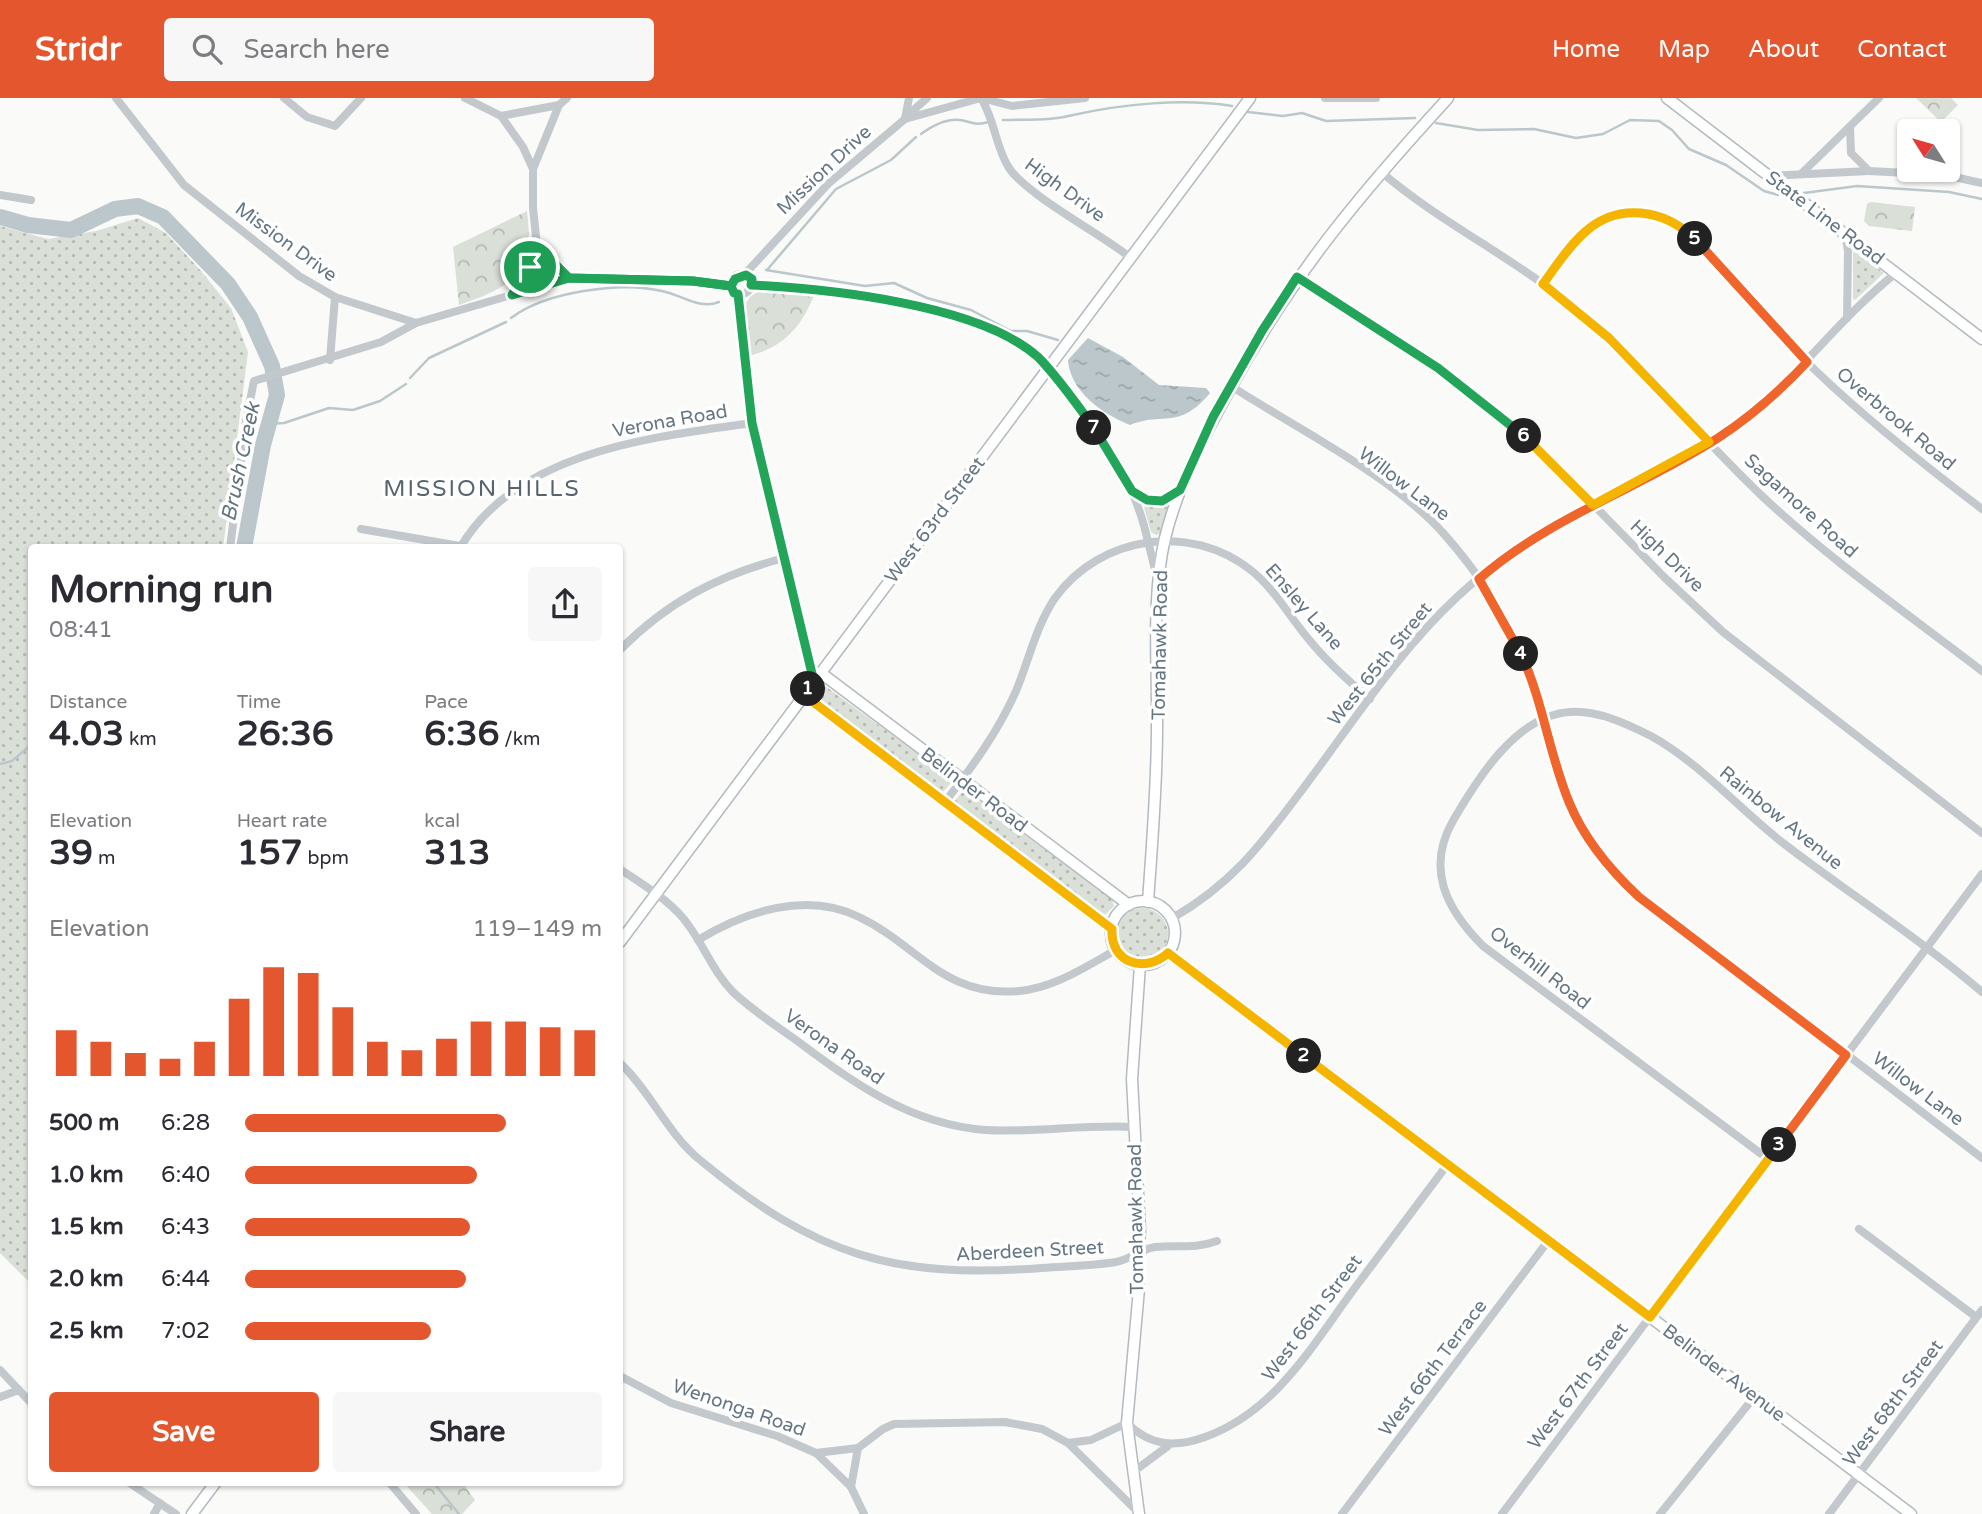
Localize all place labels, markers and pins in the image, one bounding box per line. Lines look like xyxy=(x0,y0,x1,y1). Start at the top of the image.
pin: 5 xyxy=(1678,222,1712,256)
pin xyxy=(500,237,560,297)
pin: 7 xyxy=(1076,410,1112,446)
pin: 6 xyxy=(1506,418,1542,454)
pin: 4 xyxy=(1504,636,1538,672)
pin: 1 xyxy=(790,672,826,706)
pin: 2 xyxy=(1286,1038,1322,1074)
pin: 3 xyxy=(1762,1128,1796,1162)

